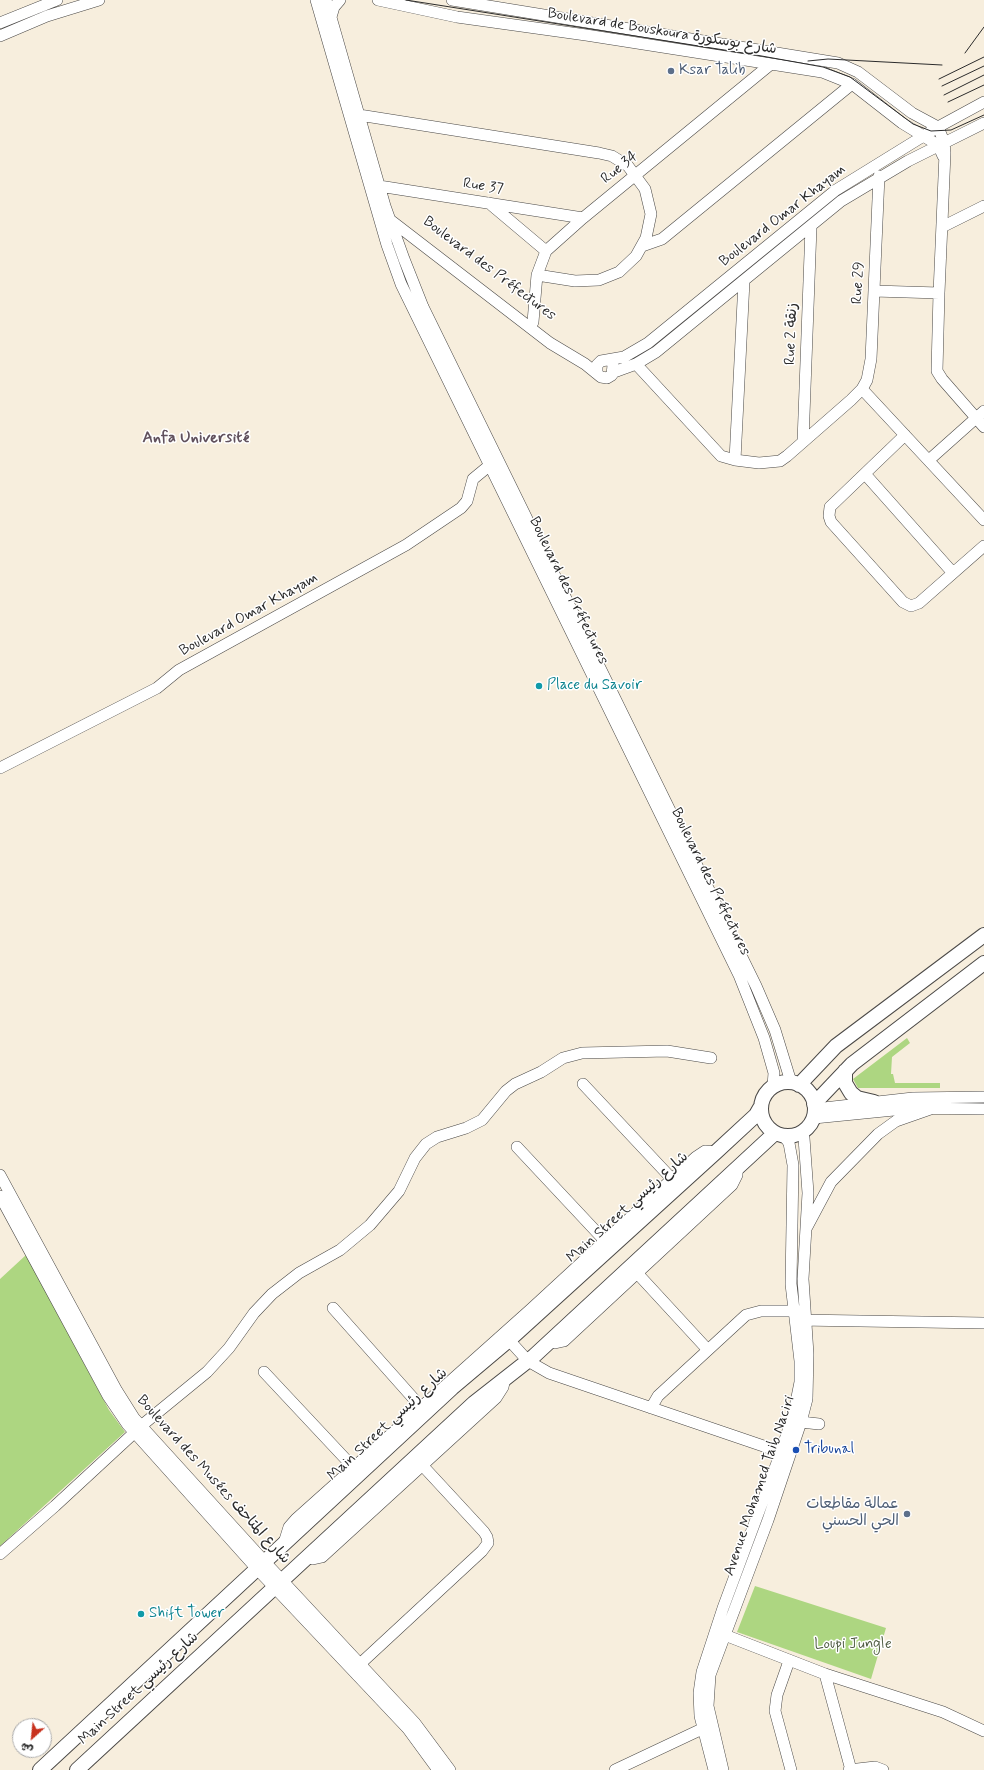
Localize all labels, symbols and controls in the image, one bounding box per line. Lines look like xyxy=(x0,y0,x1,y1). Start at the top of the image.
street label: Boulevard de Bouskoura شارع بوسكورة xyxy=(546,5,778,59)
place label: Ksar Talib xyxy=(679,62,745,80)
marker: Ksar Talib xyxy=(666,66,676,76)
street label: Rue 34 xyxy=(598,148,642,188)
street label: Boulevard Omar Khayam xyxy=(716,161,850,271)
street label: Rue 37 xyxy=(462,175,504,199)
street label: Boulevard des Préfectures xyxy=(419,213,559,325)
street label: Rue 29 xyxy=(849,261,869,305)
street label: Rue 2 زنقة xyxy=(782,303,802,365)
district label: Anfa Université xyxy=(143,429,249,449)
street label: Boulevard des Préfectures xyxy=(524,514,612,668)
street label: Boulevard Omar Khayam xyxy=(177,569,321,661)
place label: Place du Savoir xyxy=(547,677,642,695)
marker: Place du Savoir xyxy=(534,681,544,691)
street label: Boulevard des Préfectures xyxy=(666,805,754,959)
street label: Main Street شارع رئيسي xyxy=(563,1149,693,1267)
street label: Main Street شارع رئيسي xyxy=(324,1365,452,1485)
street label: Boulevard des Musées شارع المتاحف xyxy=(132,1392,294,1568)
street label: Avenue Mohamed Taib Naciri xyxy=(721,1394,799,1578)
place label: Tribunal xyxy=(804,1441,854,1459)
marker: Tribunal xyxy=(791,1445,801,1455)
place label: عمالة مقاطعات الحي الحسني xyxy=(806,1496,899,1531)
marker: عمالة مقاطعات الحي الحسني xyxy=(902,1509,912,1519)
place label: Shift Tower xyxy=(149,1605,224,1623)
marker: Shift Tower xyxy=(136,1609,146,1619)
street label: Main Street شارع رئيسي xyxy=(75,1629,203,1749)
park label: Loupi Jungle xyxy=(814,1636,892,1654)
north arrow xyxy=(12,1718,52,1758)
text: ش xyxy=(18,1739,36,1757)

